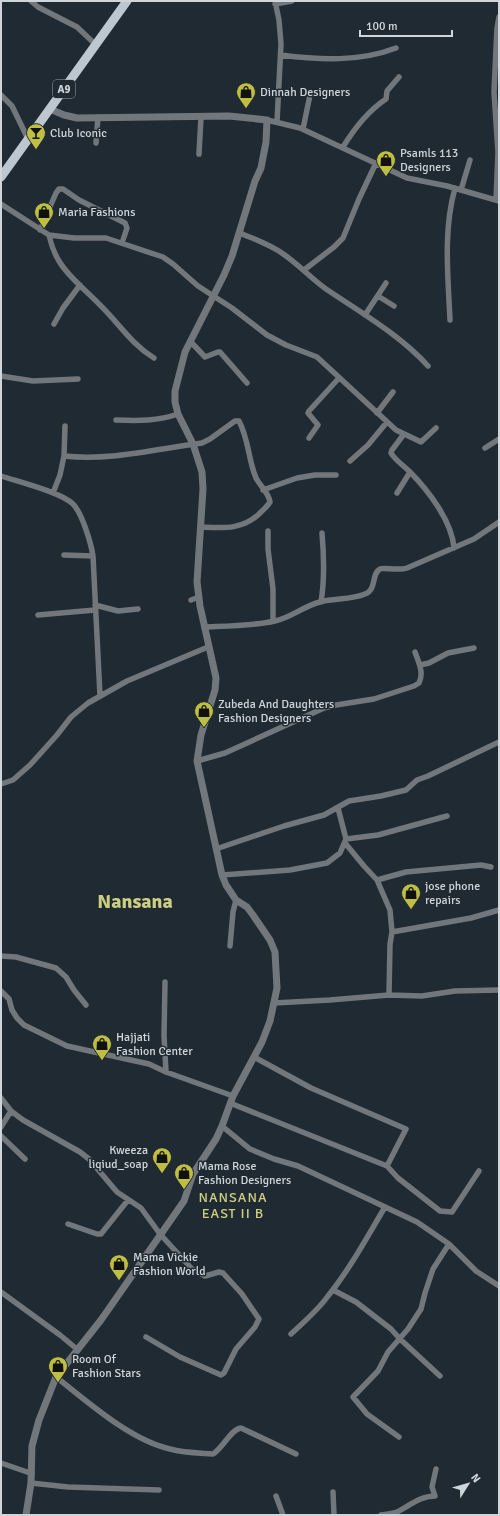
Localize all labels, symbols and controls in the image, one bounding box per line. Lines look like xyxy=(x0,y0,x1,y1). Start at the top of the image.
scale bar xyxy=(360,12,452,38)
text: 100 m xyxy=(366,19,398,34)
road number: A9 xyxy=(53,80,75,98)
shop icon: Dinnah Designers xyxy=(235,81,257,109)
place label: Dinnah Designers xyxy=(260,85,350,100)
bar icon: Club Iconic xyxy=(25,122,47,150)
place label: Club Iconic xyxy=(50,126,107,141)
place label: Psamls 113 Designers xyxy=(400,146,458,175)
shop icon: Psamls 113 Designers xyxy=(375,149,397,177)
shop icon: Maria Fashions xyxy=(33,201,55,229)
place label: Maria Fashions xyxy=(58,205,135,220)
place label: Zubeda And Daughters Fashion Designers xyxy=(218,697,334,726)
shop icon: Zubeda And Daughters Fashion Designers xyxy=(193,700,215,728)
place label: jose phone repairs xyxy=(425,879,480,908)
shop icon: jose phone repairs xyxy=(400,882,422,910)
district label: Nansana xyxy=(97,889,173,914)
place label: Hajjati Fashion Center xyxy=(116,1030,193,1059)
shop icon: Hajjati Fashion Center xyxy=(91,1033,113,1061)
place label: Kweeza liqiud_soap xyxy=(88,1143,148,1172)
shop icon: Kweeza liqiud_soap xyxy=(151,1146,173,1174)
place label: Mama Rose Fashion Designers xyxy=(198,1159,291,1188)
shop icon: Mama Rose Fashion Designers xyxy=(173,1162,195,1190)
district label: NANSANA EAST II B xyxy=(199,1189,268,1222)
place label: Mama Vickie Fashion World xyxy=(133,1250,206,1279)
shop icon: Mama Vickie Fashion World xyxy=(108,1253,130,1281)
place label: Room Of Fashion Stars xyxy=(72,1352,141,1381)
shop icon: Room Of Fashion Stars xyxy=(47,1355,69,1383)
north arrow xyxy=(448,1464,488,1504)
text: N xyxy=(468,1471,483,1485)

